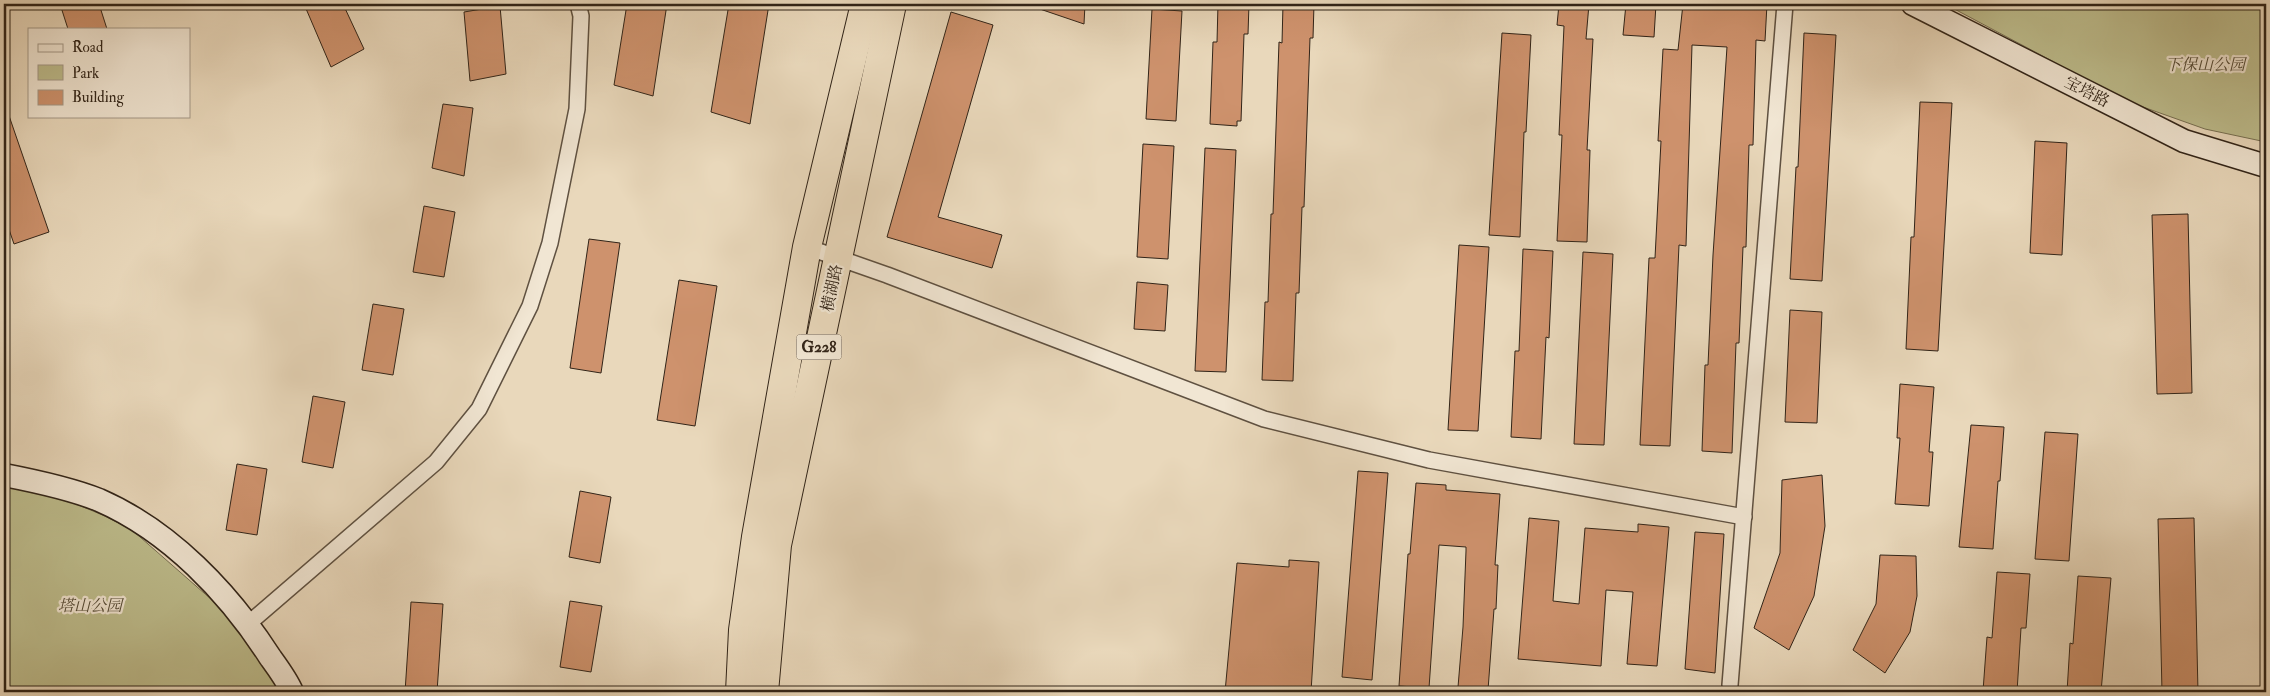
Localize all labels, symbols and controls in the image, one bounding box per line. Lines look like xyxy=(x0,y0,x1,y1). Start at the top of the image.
legend xyxy=(28,28,190,118)
text: Road xyxy=(72,38,104,57)
park label: 下保山公园 xyxy=(2165,55,2248,75)
text: Park xyxy=(72,64,99,83)
street label: 宝塔路 xyxy=(2061,72,2113,112)
text: Building xyxy=(72,88,124,107)
street label: 横湖路 xyxy=(817,262,847,314)
road number: G228 xyxy=(796,334,842,360)
park label: 塔山公园 xyxy=(58,596,125,616)

